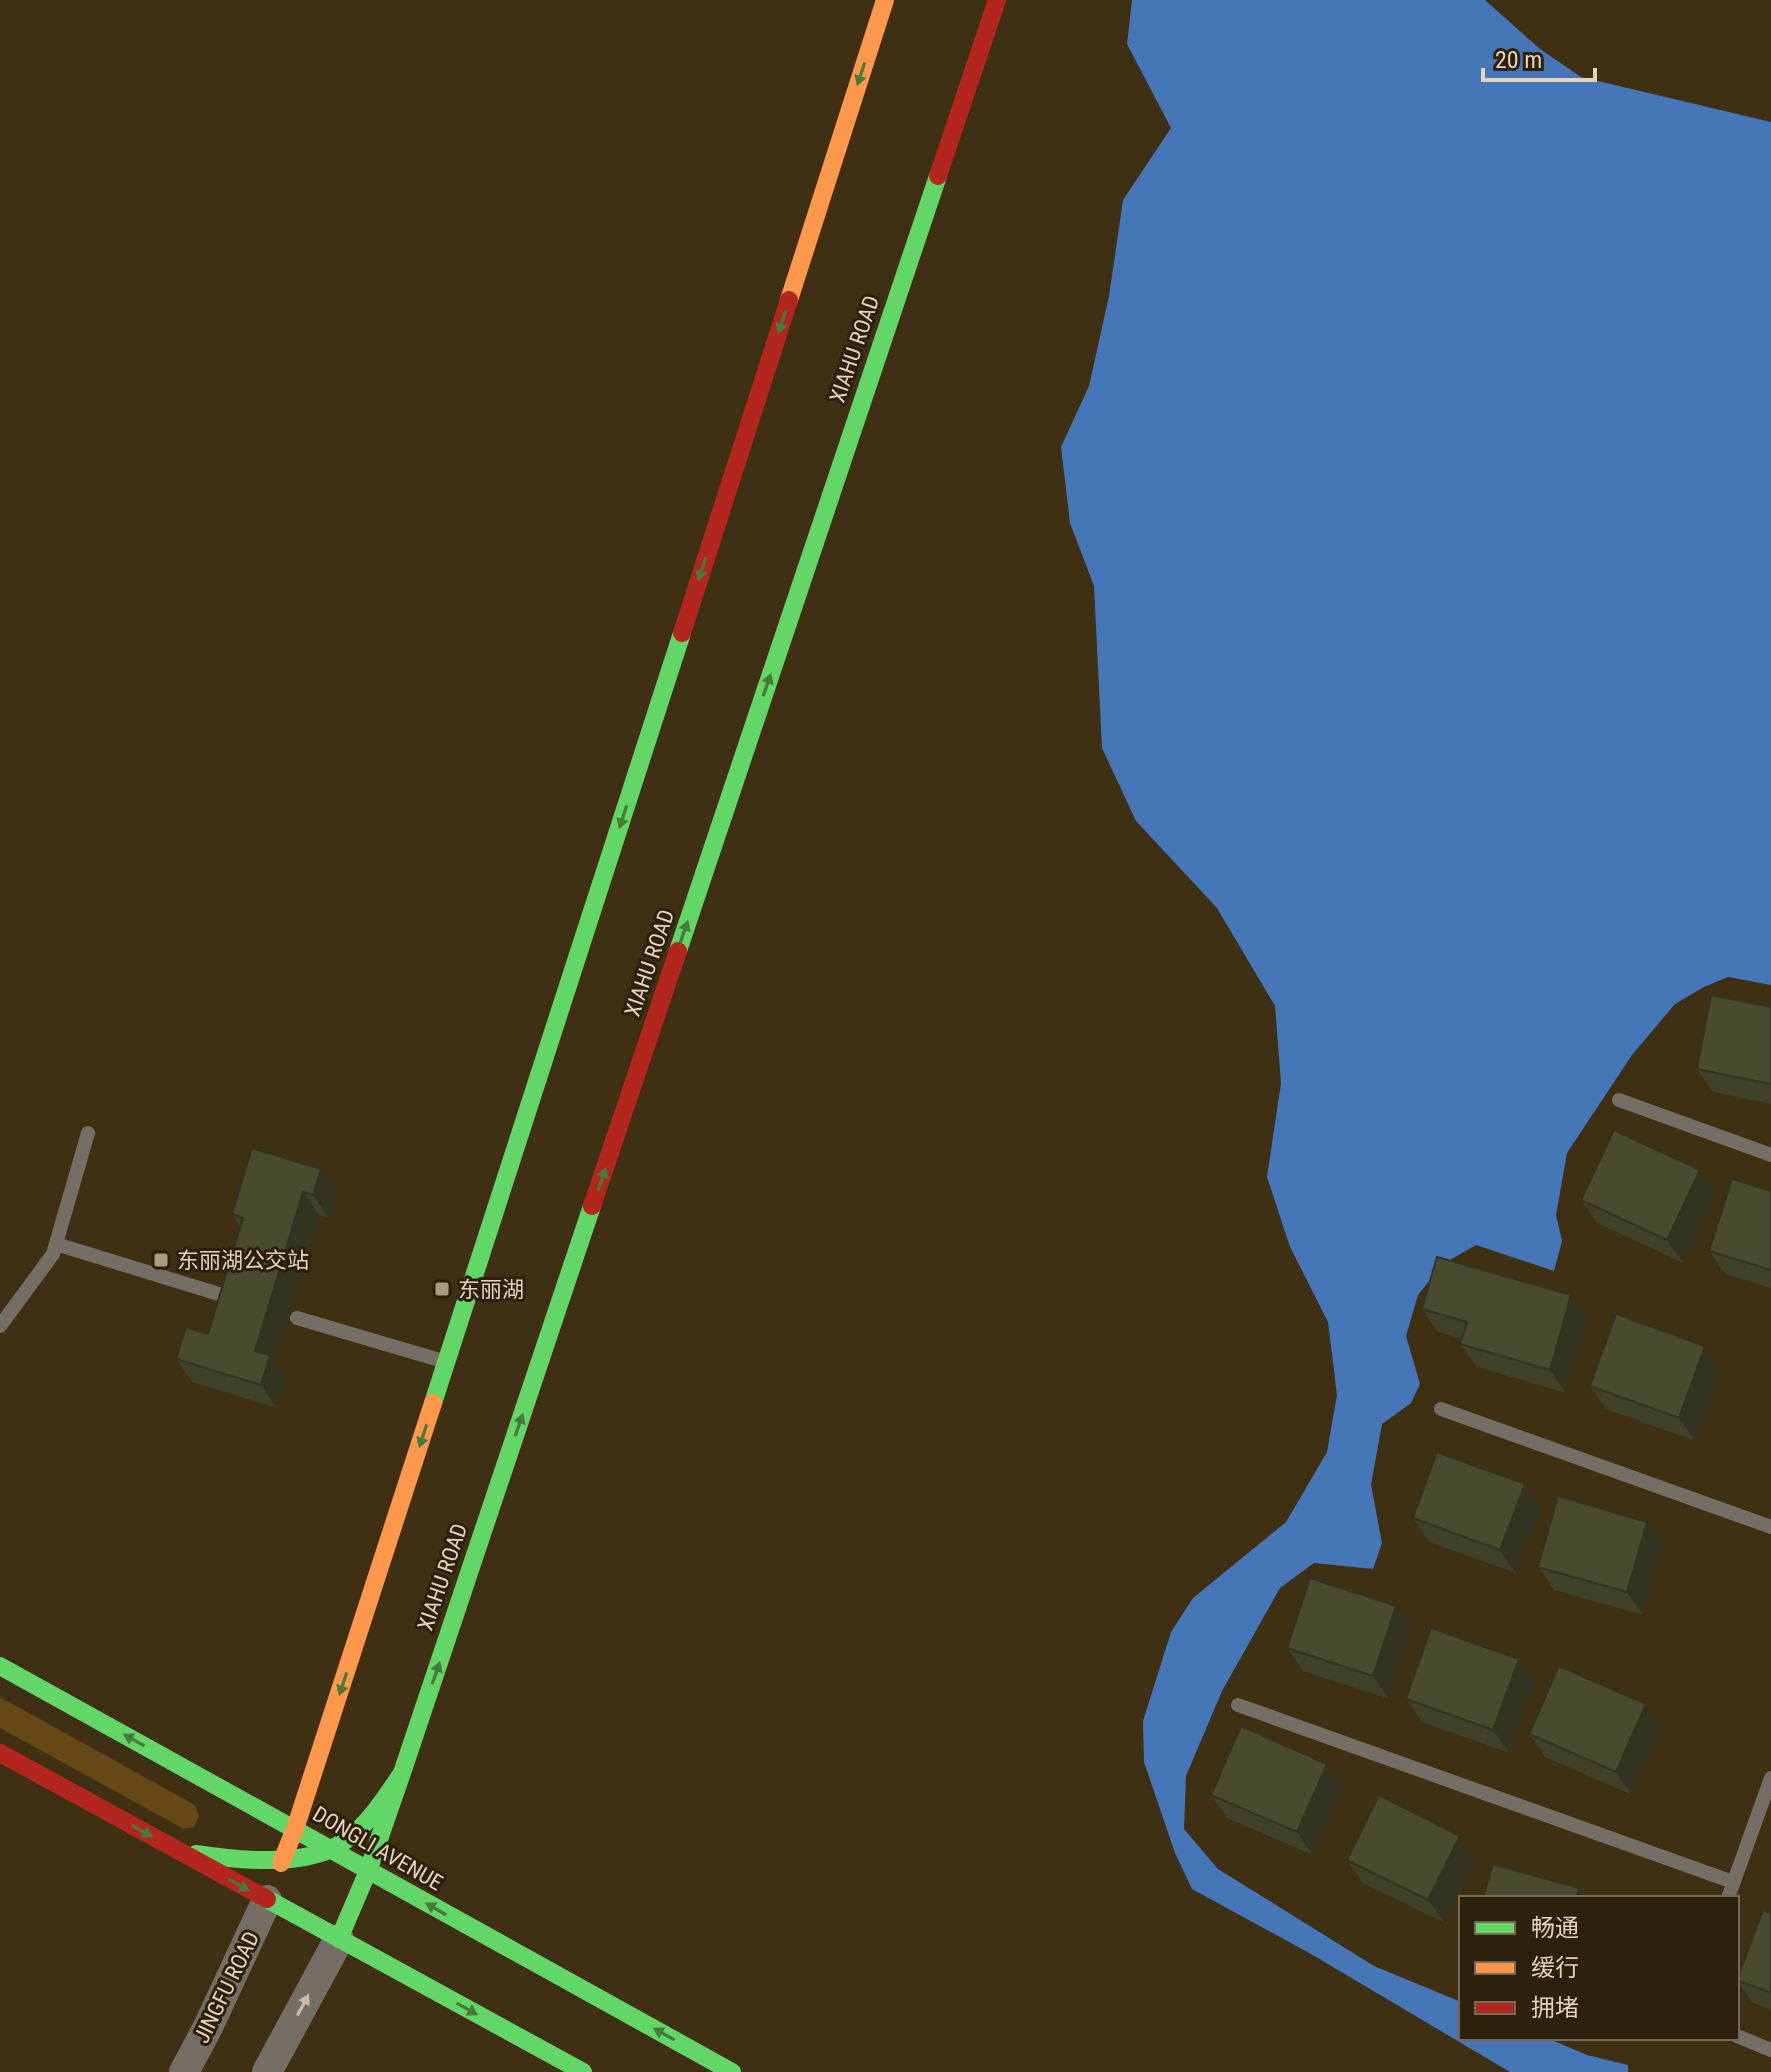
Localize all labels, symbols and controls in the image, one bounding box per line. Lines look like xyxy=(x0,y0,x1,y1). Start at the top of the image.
scale bar xyxy=(1483,32,1595,82)
text: 20 m xyxy=(1495,46,1542,74)
one-way arrow xyxy=(855,63,867,87)
street label: XIAHU ROAD xyxy=(825,292,884,406)
one-way arrow xyxy=(775,310,787,334)
one-way arrow xyxy=(695,558,708,582)
one-way arrow xyxy=(761,673,773,697)
one-way arrow xyxy=(616,805,628,829)
street label: XIAHU ROAD xyxy=(620,906,679,1020)
one-way arrow xyxy=(679,920,691,944)
one-way arrow xyxy=(596,1166,608,1190)
place label: 东丽湖公交站 xyxy=(177,1248,309,1273)
marker: 东丽湖公交站 xyxy=(152,1251,170,1269)
place label: 东丽湖 xyxy=(458,1277,524,1302)
marker: 东丽湖 xyxy=(433,1280,451,1298)
one-way arrow xyxy=(514,1413,526,1437)
one-way arrow xyxy=(416,1425,429,1449)
street label: XIAHU ROAD xyxy=(413,1520,472,1634)
one-way arrow xyxy=(430,1660,442,1684)
one-way arrow xyxy=(336,1672,348,1696)
one-way arrow xyxy=(123,1733,146,1747)
street label: DONGLI AVENUE xyxy=(309,1801,447,1896)
one-way arrow xyxy=(131,1824,153,1838)
one-way arrow xyxy=(227,1878,250,1892)
legend xyxy=(1459,1896,1739,2040)
one-way arrow xyxy=(425,1902,447,1916)
text: 畅通 xyxy=(1531,1914,1579,1942)
street label: JINGFU ROAD xyxy=(189,1928,264,2047)
text: 缓行 xyxy=(1531,1954,1579,1982)
one-way arrow xyxy=(296,1994,310,2017)
text: 拥堵 xyxy=(1531,1994,1579,2022)
one-way arrow xyxy=(456,2001,478,2015)
one-way arrow xyxy=(652,2028,675,2041)

